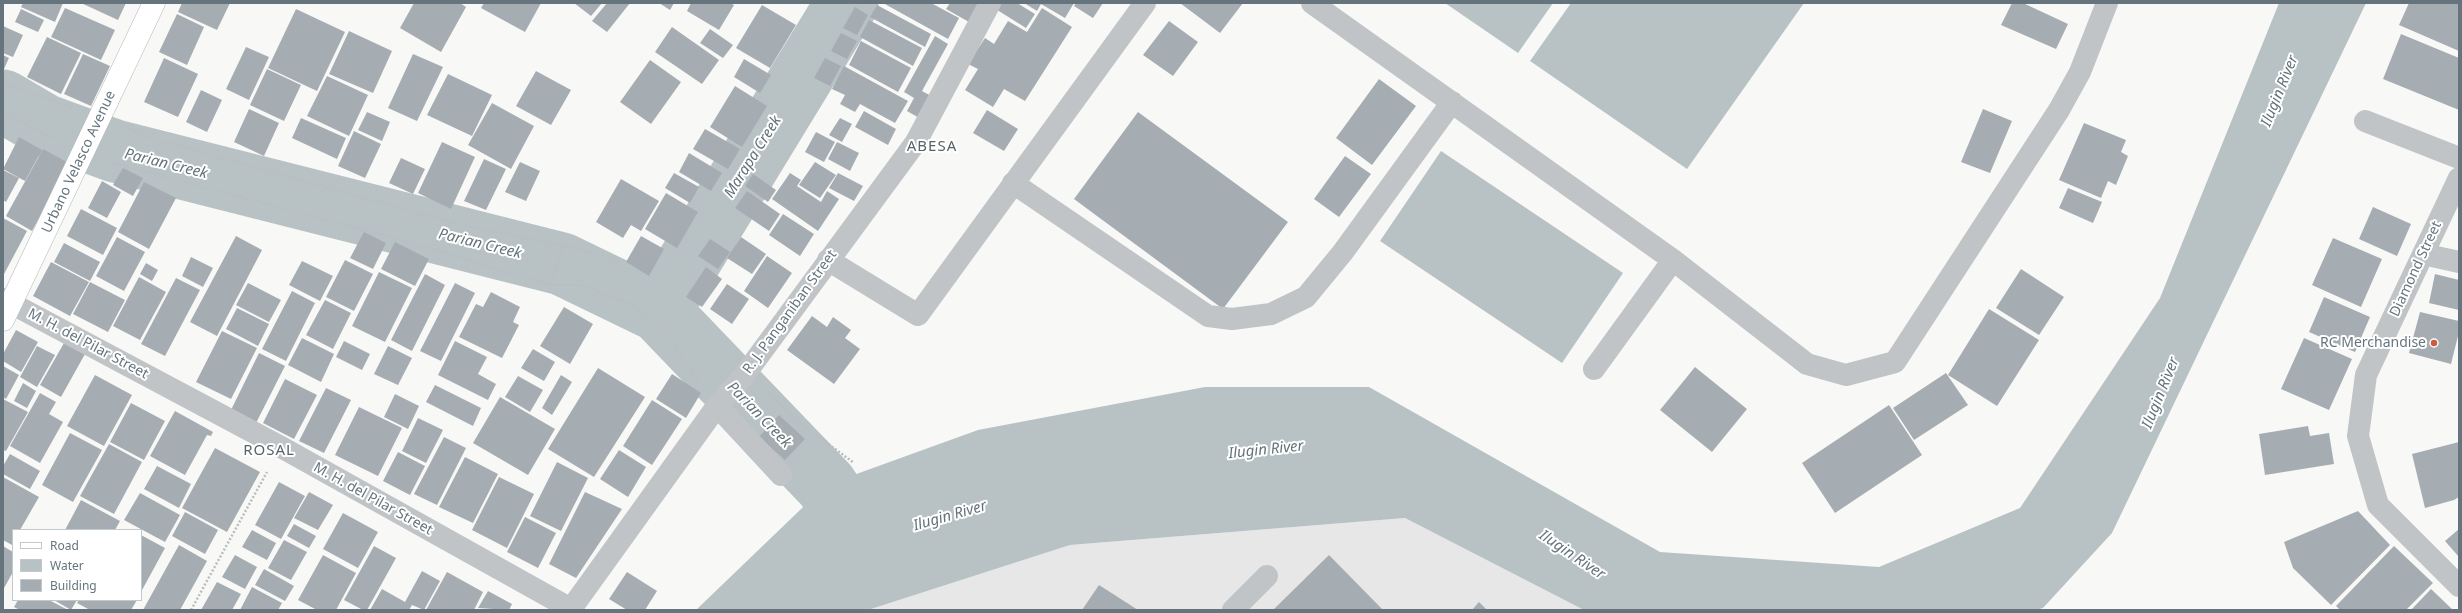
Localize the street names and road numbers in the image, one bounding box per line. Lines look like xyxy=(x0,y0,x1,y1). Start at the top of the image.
street label: Urbano Velasco Avenue xyxy=(39,88,119,236)
street label: Diamond Street xyxy=(2387,219,2445,319)
street label: R. J. Panganiban Street xyxy=(739,247,841,377)
street label: M. H. del Pilar Street xyxy=(25,305,151,383)
street label: M. H. del Pilar Street xyxy=(310,459,436,539)

